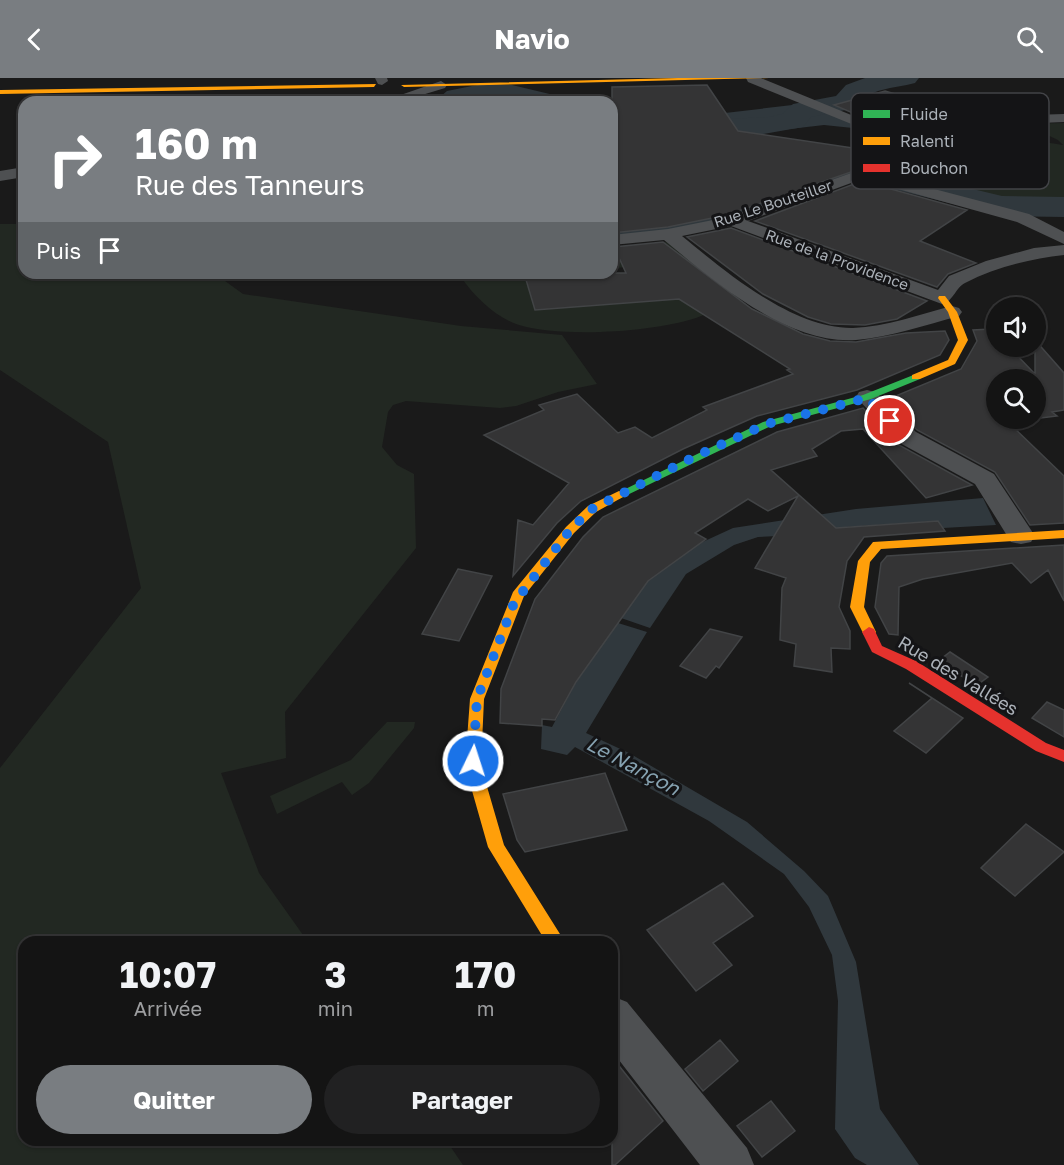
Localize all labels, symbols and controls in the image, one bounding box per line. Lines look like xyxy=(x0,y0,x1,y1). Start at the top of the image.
icon: back xyxy=(18,23,51,56)
text: Navio xyxy=(494,23,570,55)
icon: search xyxy=(1013,23,1046,56)
legend xyxy=(851,93,1049,189)
text: Fluide xyxy=(900,104,948,124)
text: 160 m xyxy=(135,118,258,168)
icon: right xyxy=(36,120,114,198)
text: Ralenti xyxy=(900,131,954,151)
text: Bouchon xyxy=(900,158,968,178)
text: Rue des Tanneurs xyxy=(135,169,365,201)
street label: Rue Le Bouteiller xyxy=(711,175,834,231)
street label: Rue de la Providence xyxy=(763,225,912,293)
icon: arrive xyxy=(93,234,126,267)
text: Puis xyxy=(36,237,81,264)
map controls xyxy=(986,297,1046,429)
button: sound xyxy=(986,297,1046,357)
button: search xyxy=(986,369,1046,429)
pin xyxy=(864,395,915,446)
icon: arrive xyxy=(873,404,906,437)
street label: Rue des Vallées xyxy=(894,631,1023,720)
position arrow xyxy=(441,729,505,793)
water label: Le Nançon xyxy=(582,731,685,801)
text: 10:07 xyxy=(120,953,216,996)
text: 3 xyxy=(324,953,346,996)
text: 170 xyxy=(455,953,516,996)
text: Arrivée xyxy=(134,996,202,1020)
text: min xyxy=(318,996,353,1020)
text: m xyxy=(477,996,494,1020)
button: Quitter xyxy=(36,1065,312,1134)
button: Partager xyxy=(324,1065,600,1134)

